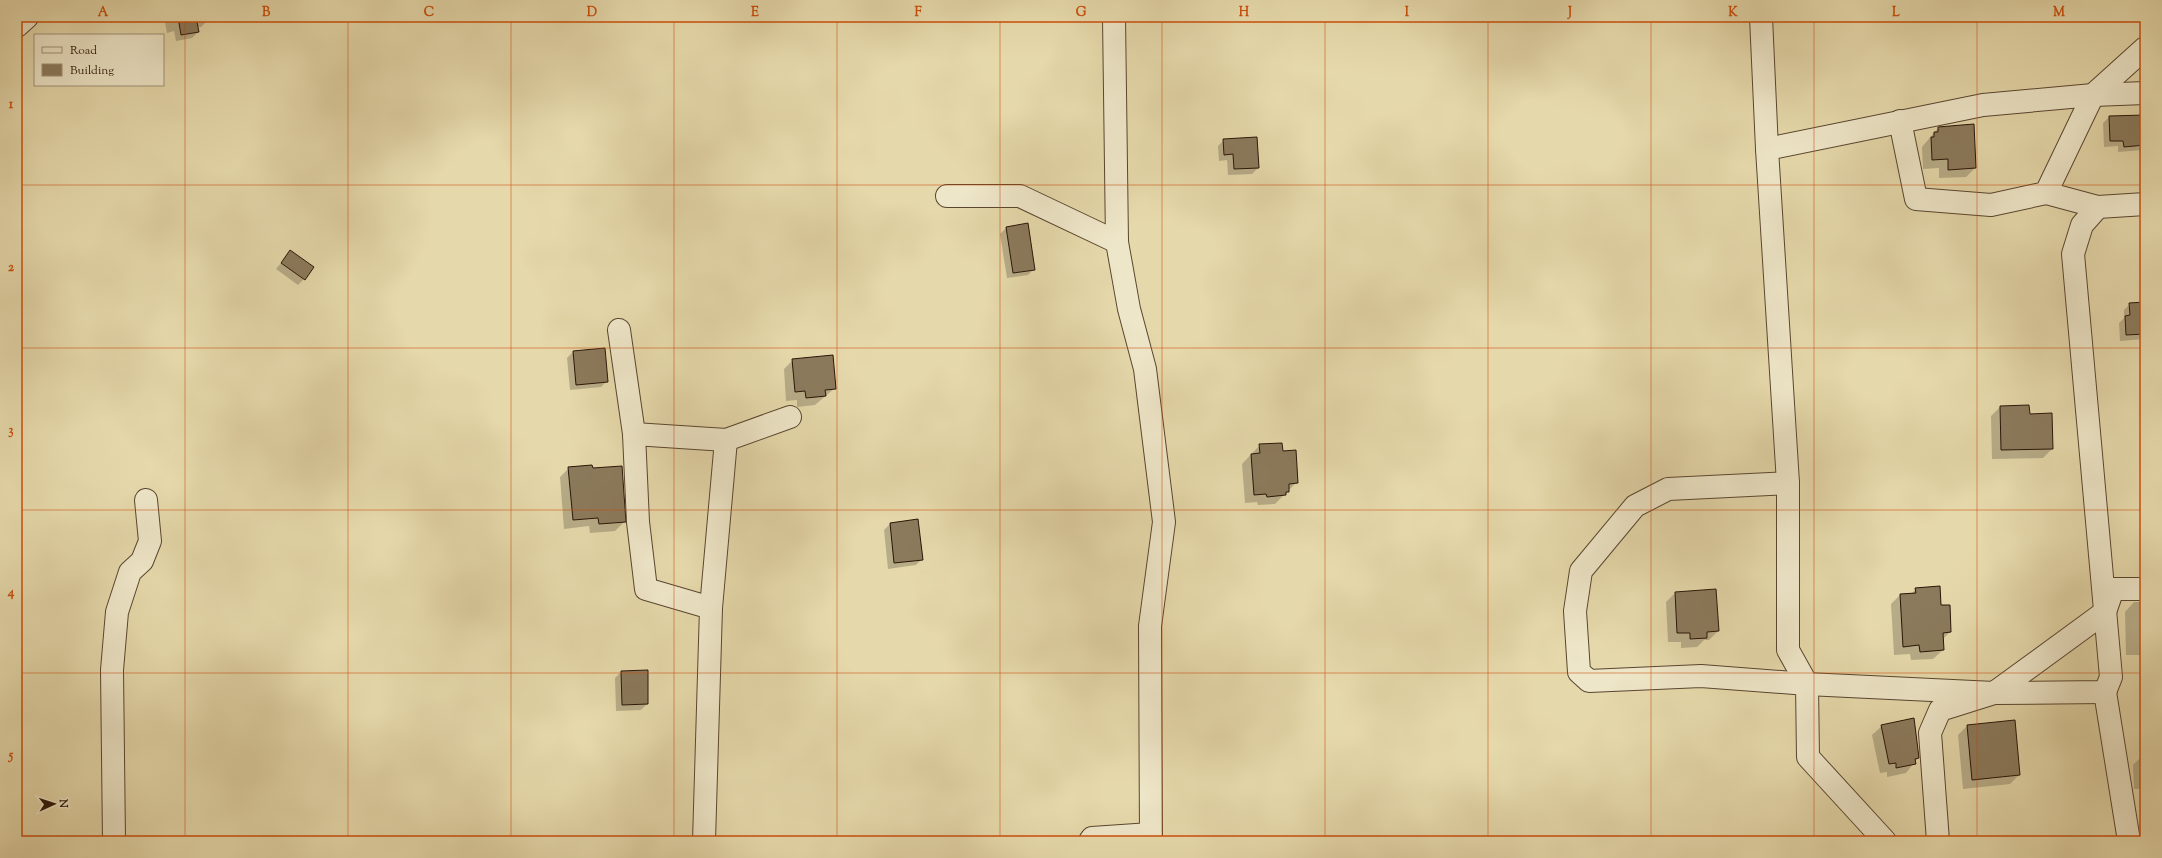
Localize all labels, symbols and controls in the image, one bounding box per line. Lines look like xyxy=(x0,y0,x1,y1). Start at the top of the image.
text: A xyxy=(98,4,109,22)
text: B xyxy=(262,4,271,22)
text: C xyxy=(424,4,434,22)
text: D xyxy=(587,4,597,22)
text: E xyxy=(751,4,759,22)
text: F xyxy=(914,4,922,22)
text: G xyxy=(1076,4,1087,22)
text: H xyxy=(1239,4,1250,22)
text: I xyxy=(1405,4,1410,22)
text: J xyxy=(1567,4,1572,22)
text: K xyxy=(1728,4,1738,22)
text: L xyxy=(1892,4,1900,22)
text: M xyxy=(2053,4,2065,22)
legend xyxy=(34,34,164,86)
text: Road xyxy=(70,42,97,60)
text: Building xyxy=(70,62,114,80)
text: 1 xyxy=(9,96,14,114)
text: 2 xyxy=(8,259,15,277)
text: 3 xyxy=(8,422,14,440)
text: 4 xyxy=(7,584,15,602)
text: 5 xyxy=(8,747,14,765)
north arrow xyxy=(34,784,74,824)
text: N xyxy=(55,798,71,809)

